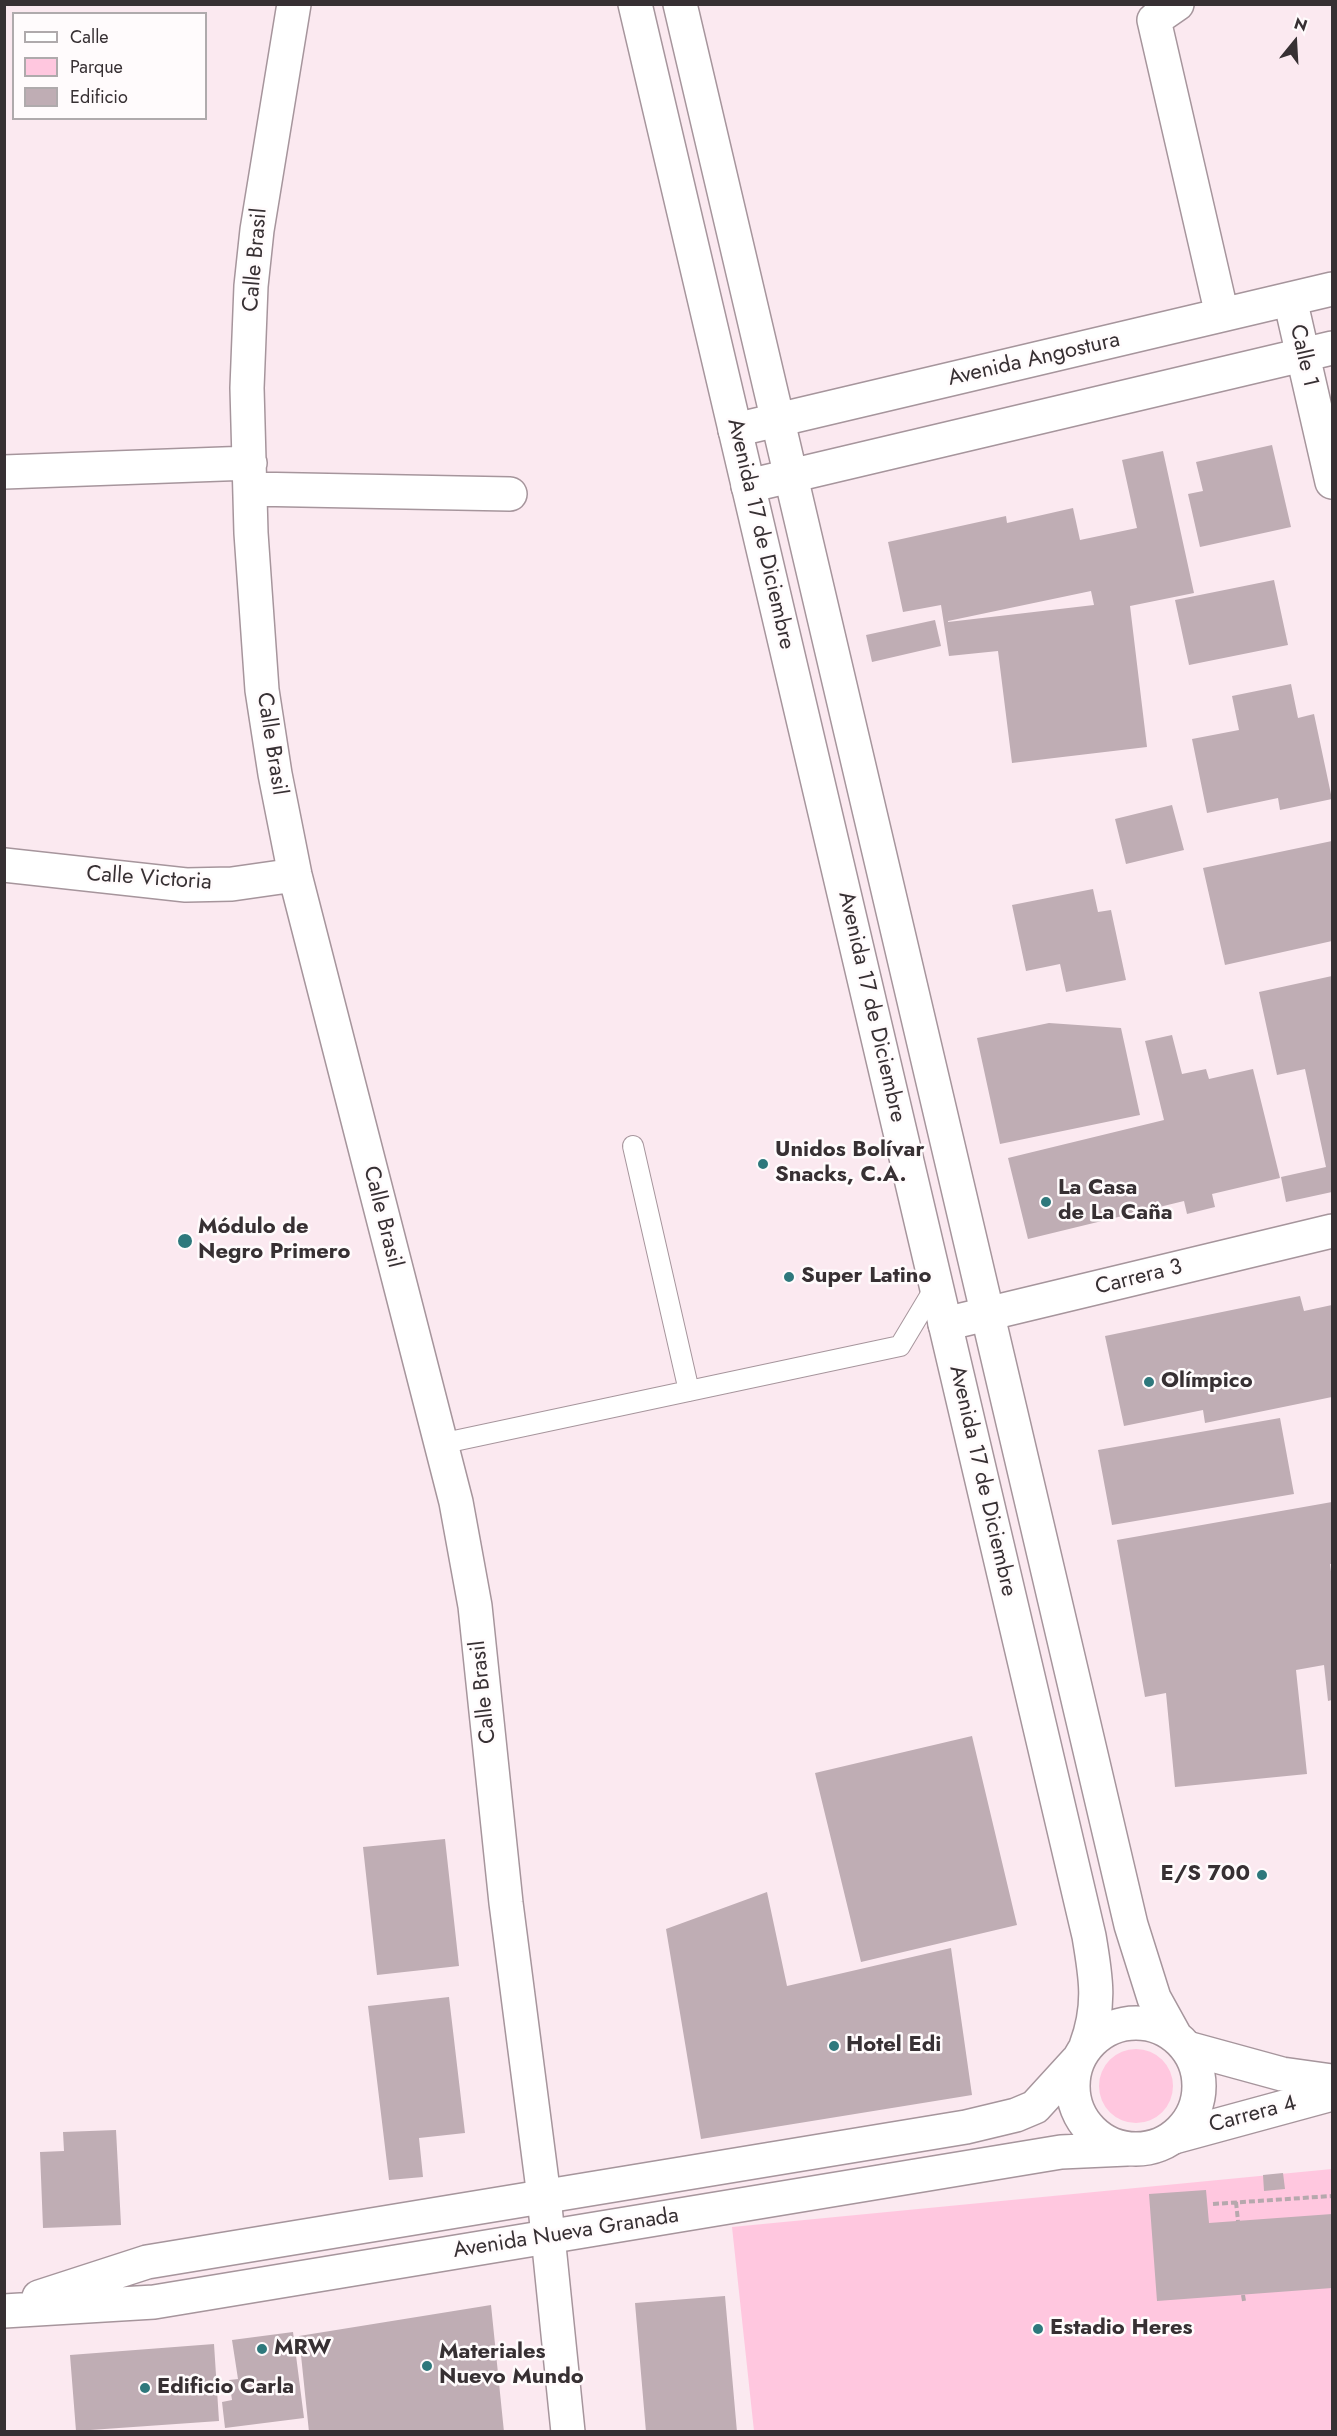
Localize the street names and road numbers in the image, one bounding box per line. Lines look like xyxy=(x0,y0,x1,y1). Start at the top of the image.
street label: Calle Brasil xyxy=(238,207,274,313)
street label: Calle 1 xyxy=(1283,322,1323,390)
street label: Avenida Angostura xyxy=(946,327,1122,393)
street label: Avenida 17 de Diciembre xyxy=(721,416,799,652)
street label: Calle Brasil xyxy=(250,691,292,797)
street label: Calle Victoria xyxy=(85,861,213,897)
street label: Avenida 17 de Diciembre xyxy=(832,889,910,1125)
street label: Calle Brasil xyxy=(357,1163,407,1271)
street label: Carrera 3 xyxy=(1093,1254,1185,1302)
street label: Avenida 17 de Diciembre xyxy=(943,1363,1021,1599)
street label: Calle Brasil xyxy=(465,1639,503,1745)
street label: Carrera 4 xyxy=(1206,2091,1300,2139)
street label: Avenida Nueva Granada xyxy=(451,2203,681,2265)

